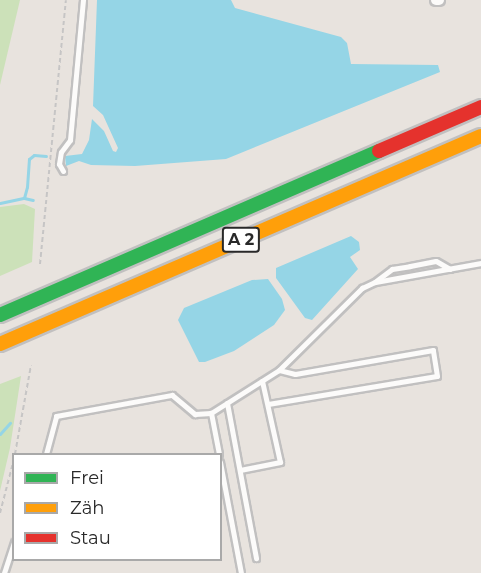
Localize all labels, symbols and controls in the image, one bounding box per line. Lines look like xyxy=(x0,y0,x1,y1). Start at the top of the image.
road number: A 2 xyxy=(222,227,260,253)
legend xyxy=(12,453,222,561)
text: Frei xyxy=(70,467,104,489)
text: Zäh xyxy=(70,497,105,519)
text: Stau xyxy=(70,527,111,549)

